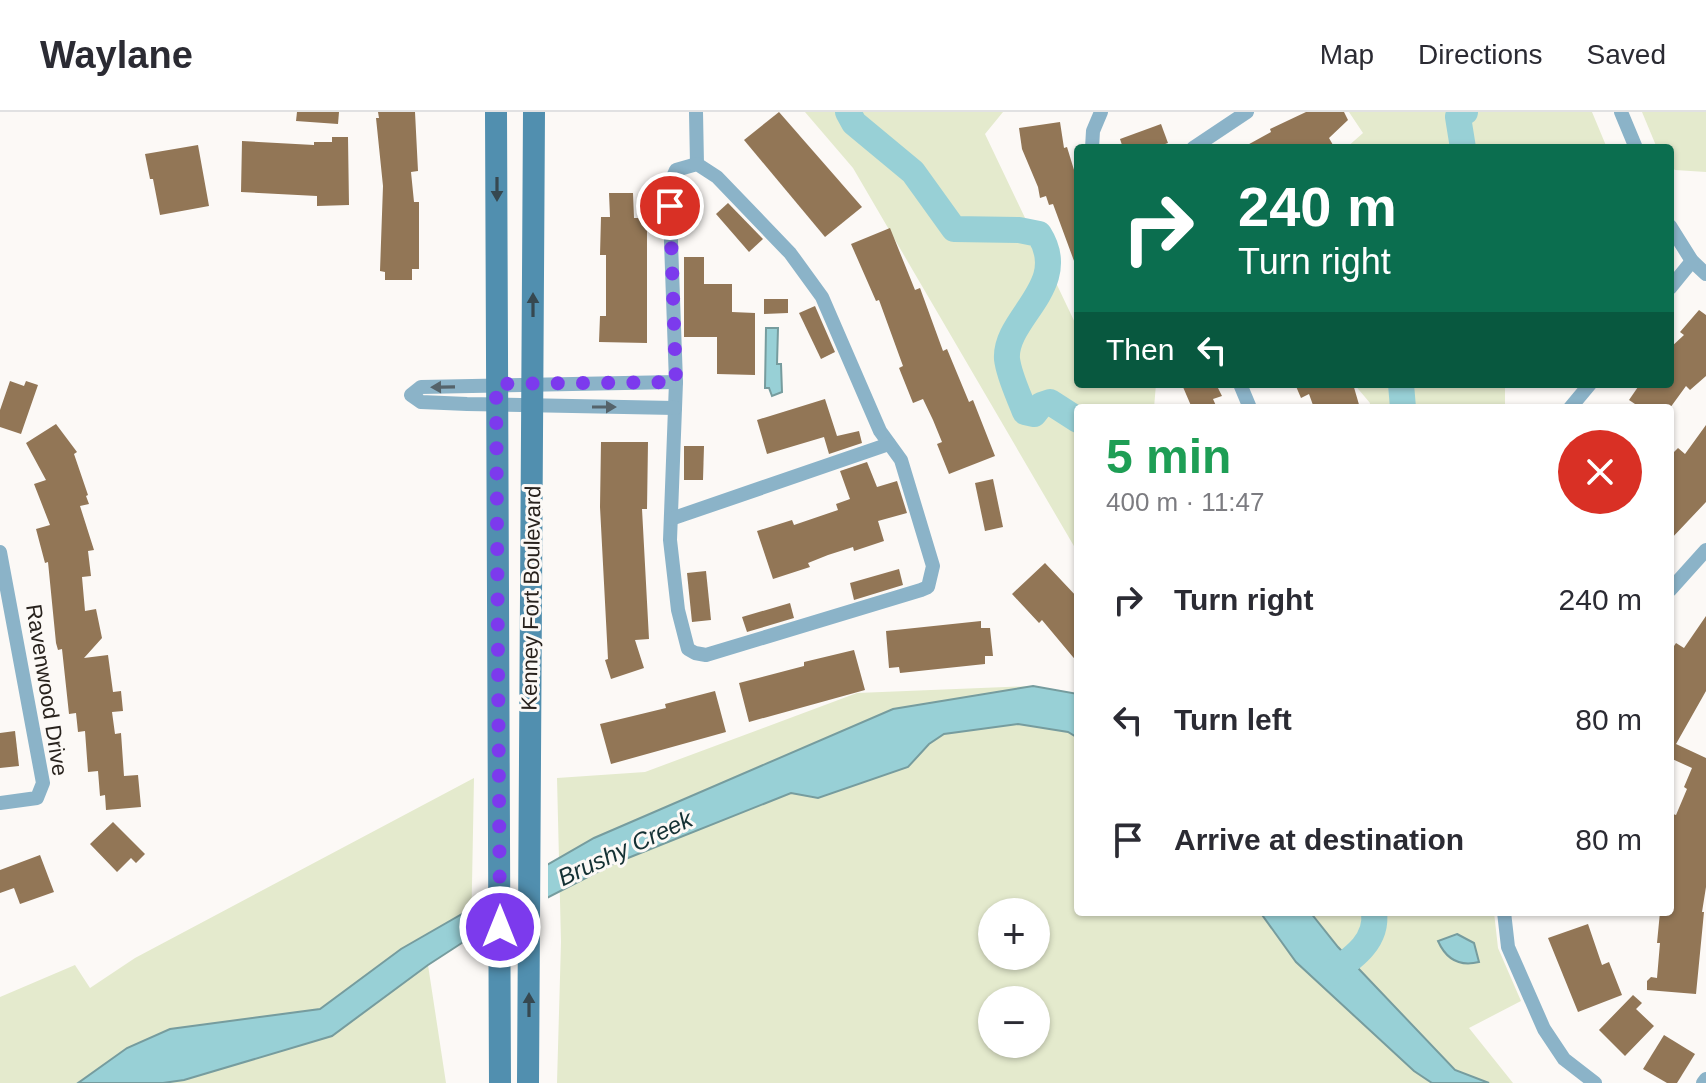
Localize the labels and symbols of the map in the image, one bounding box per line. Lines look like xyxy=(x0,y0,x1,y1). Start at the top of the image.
pin xyxy=(636,172,704,240)
one-way arrow xyxy=(491,177,503,202)
one-way arrow xyxy=(527,292,539,317)
one-way arrow xyxy=(430,381,455,393)
one-way arrow xyxy=(592,401,617,413)
street label: Kenney Fort Boulevard xyxy=(517,485,545,711)
street label: Ravenwood Drive xyxy=(21,602,73,778)
water label: Brushy Creek xyxy=(553,804,698,891)
position arrow xyxy=(458,885,542,969)
one-way arrow xyxy=(523,992,535,1017)

